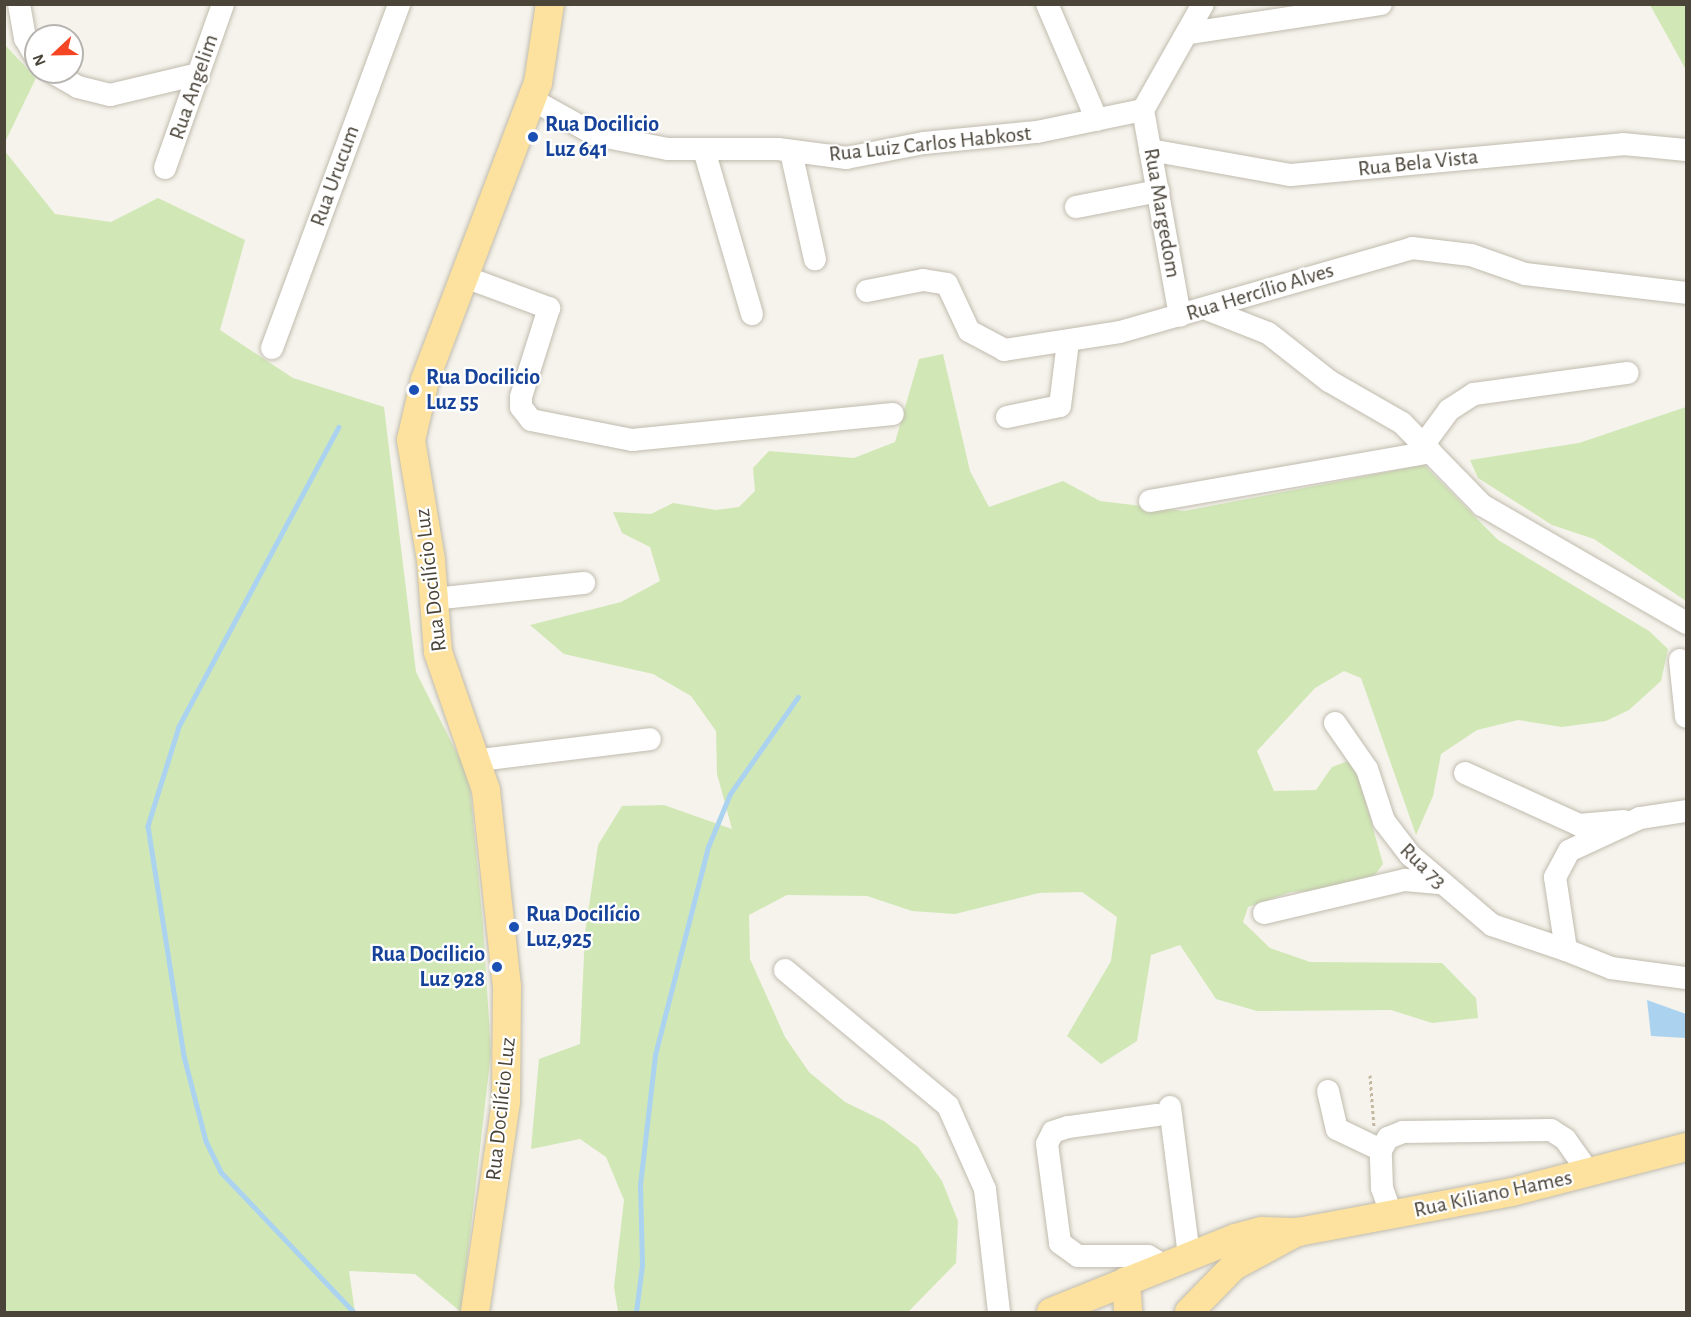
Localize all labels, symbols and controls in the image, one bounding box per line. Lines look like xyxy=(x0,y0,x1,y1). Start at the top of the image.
north arrow xyxy=(24,24,84,84)
street label: Rua Angelim xyxy=(164,31,224,143)
text: N xyxy=(30,52,49,68)
place label: Rua Docilicio Luz 641 xyxy=(545,111,659,162)
street label: Rua Luiz Carlos Habkost xyxy=(827,120,1033,168)
street label: Rua Urucum xyxy=(305,122,365,230)
marker: Rua Docilicio Luz 641 xyxy=(526,130,540,144)
street label: Rua Bela Vista xyxy=(1357,144,1479,182)
street label: Rua Margedom xyxy=(1138,146,1186,280)
street label: Rua Hercílio Alves xyxy=(1183,257,1337,327)
place label: Rua Docilicio Luz 55 xyxy=(426,364,540,416)
marker: Rua Docilicio Luz 55 xyxy=(407,383,421,397)
street label: Rua Docilício Luz xyxy=(409,507,453,653)
street label: Rua 73 xyxy=(1394,837,1452,895)
place label: Rua Docilício Luz,925 xyxy=(526,901,640,952)
marker: Rua Docilício Luz,925 xyxy=(507,920,521,934)
place label: Rua Docilicio Luz 928 xyxy=(371,941,485,992)
marker: Rua Docilicio Luz 928 xyxy=(490,960,504,974)
street label: Rua Docilício Luz xyxy=(480,1036,522,1182)
street label: Rua Kiliano Hames xyxy=(1411,1164,1575,1224)

